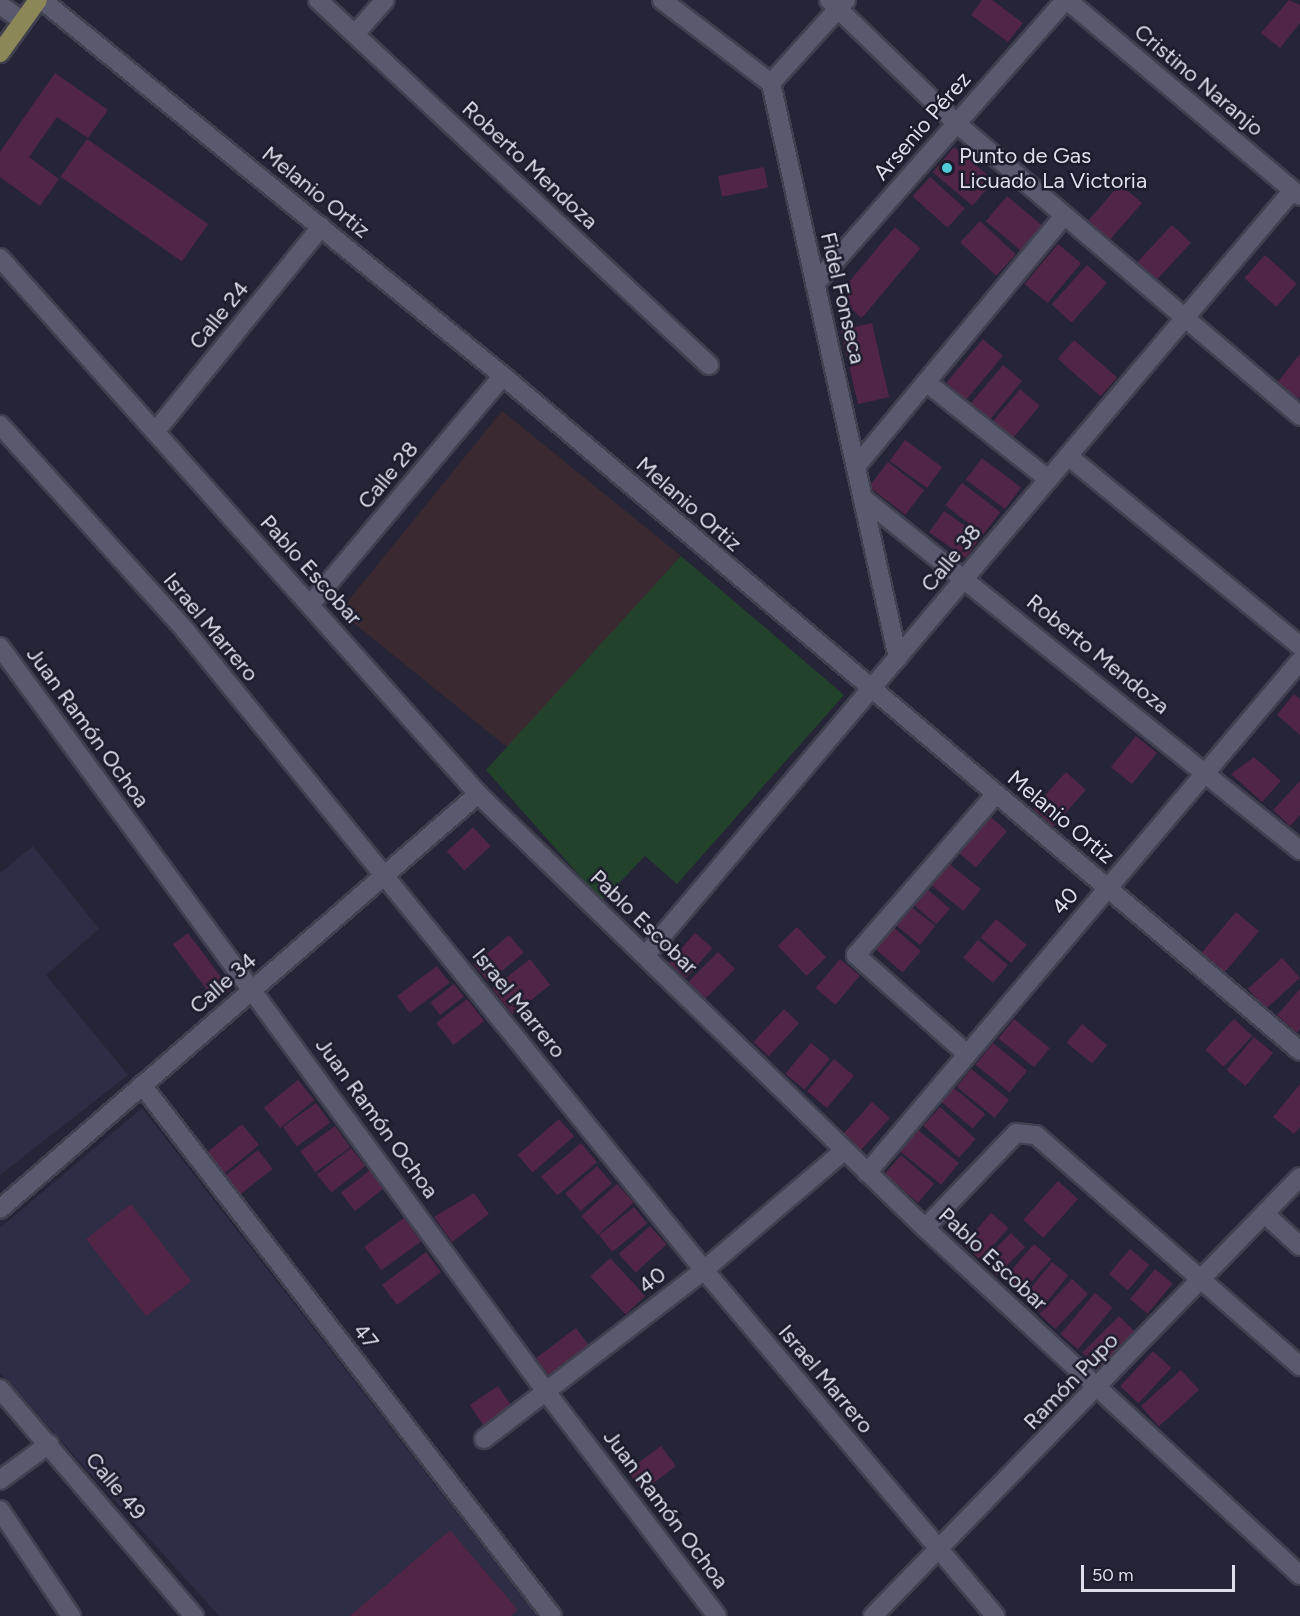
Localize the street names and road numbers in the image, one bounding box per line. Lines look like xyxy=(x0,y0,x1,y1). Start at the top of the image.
street label: Cristino Naranjo xyxy=(1129,18,1269,142)
street label: Arsenio Pérez xyxy=(868,66,976,186)
street label: Roberto Mendoza xyxy=(457,95,603,235)
street label: Melanio Ortiz xyxy=(257,141,375,243)
street label: Fidel Fonseca xyxy=(815,230,871,366)
street label: Calle 24 xyxy=(184,276,254,354)
street label: Calle 28 xyxy=(352,436,424,514)
street label: Melanio Ortiz xyxy=(631,451,747,557)
street label: Pablo Escobar xyxy=(255,509,367,631)
street label: Calle 38 xyxy=(915,519,987,597)
street label: Israel Marrero xyxy=(158,567,264,687)
street label: Roberto Mendoza xyxy=(1021,588,1175,720)
street label: Juan Ramón Ochoa xyxy=(21,642,155,812)
street label: Melanio Ortiz xyxy=(1002,765,1120,869)
street label: Pablo Escobar xyxy=(585,864,703,980)
street label: 40 xyxy=(1046,882,1084,920)
street label: Israel Marrero xyxy=(467,943,571,1063)
street label: Calle 34 xyxy=(184,947,262,1019)
street label: Juan Ramón Ochoa xyxy=(310,1033,444,1203)
street label: Pablo Escobar xyxy=(933,1202,1053,1316)
street label: 40 xyxy=(633,1261,671,1299)
street label: 47 xyxy=(348,1318,384,1354)
street label: Israel Marrero xyxy=(773,1319,879,1439)
street label: Ramón Pupo xyxy=(1018,1327,1124,1435)
street label: Juan Ramón Ochoa xyxy=(598,1424,734,1594)
street label: Calle 49 xyxy=(80,1447,152,1525)

